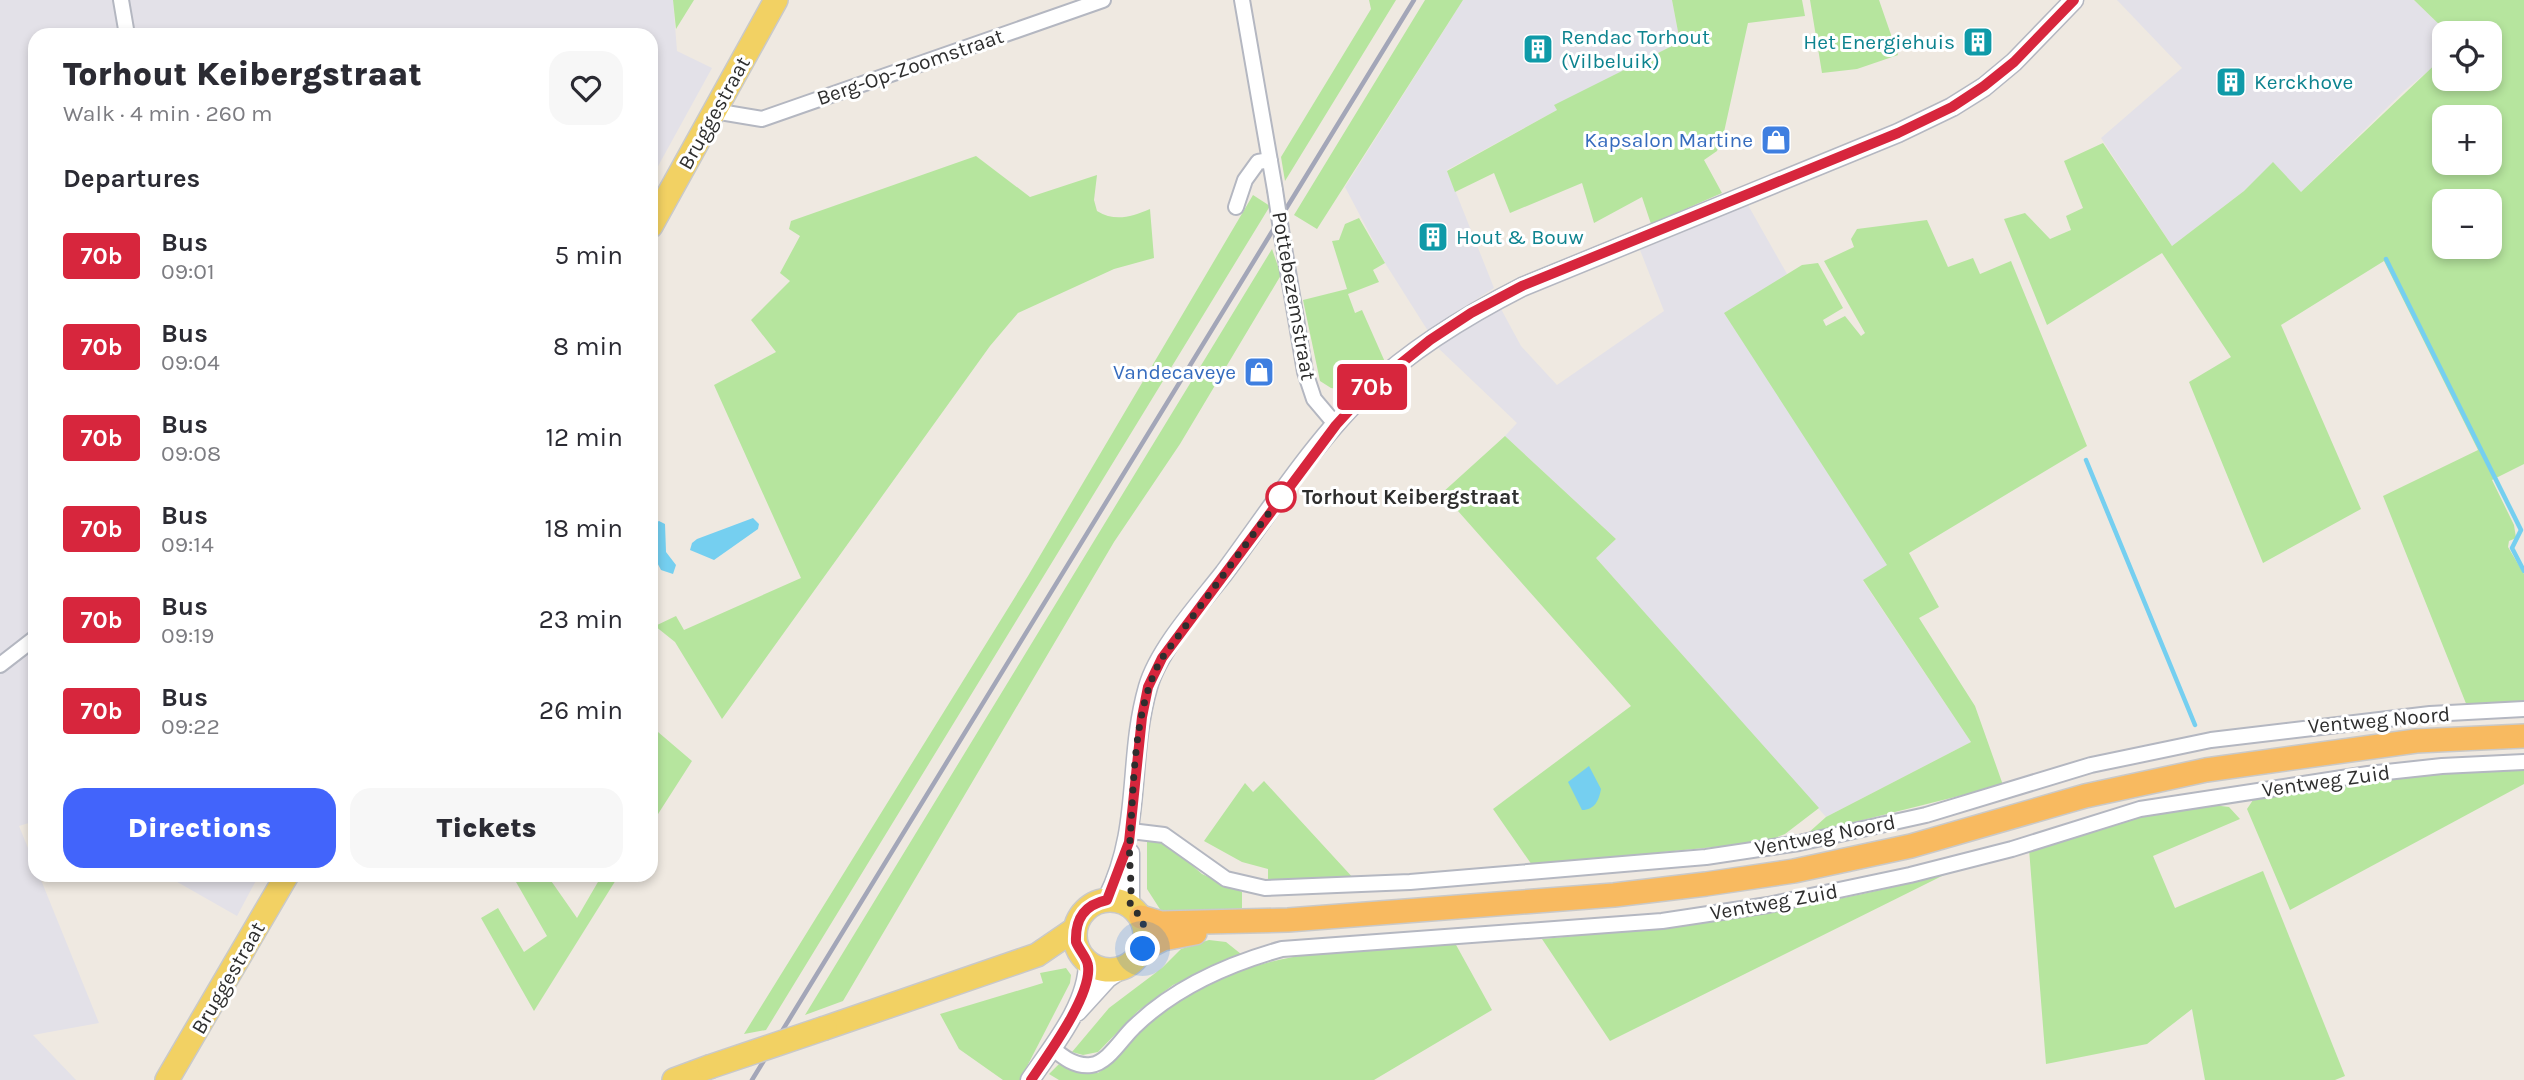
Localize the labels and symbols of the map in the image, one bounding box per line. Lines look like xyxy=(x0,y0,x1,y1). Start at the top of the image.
street label: Berg-Op-Zoomstraat xyxy=(813,24,1007,110)
place label: Rendac Torhout (Vilbeluik) xyxy=(1561,25,1710,73)
building icon: Het Energiehuis xyxy=(1961,25,1995,59)
place label: Het Energiehuis xyxy=(1803,30,1955,54)
building icon: Rendac Torhout (Vilbeluik) xyxy=(1521,32,1555,66)
street label: Bruggestraat xyxy=(673,52,755,174)
building icon: Kerckhove xyxy=(2214,65,2248,99)
place label: Kerckhove xyxy=(2254,70,2353,94)
shop icon: Kapsalon Martine xyxy=(1759,123,1793,157)
place label: Kapsalon Martine xyxy=(1584,128,1753,152)
street label: Pottebezemstraat xyxy=(1267,210,1321,382)
building icon: Hout & Bouw xyxy=(1416,220,1450,254)
place label: Hout & Bouw xyxy=(1456,225,1584,249)
shop icon: Vandecaveye xyxy=(1242,355,1276,389)
place label: Vandecaveye xyxy=(1113,360,1236,384)
line badge: 70b xyxy=(1332,364,1412,410)
marker: Torhout Keibergstraat xyxy=(1266,482,1296,512)
place label: Torhout Keibergstraat xyxy=(1302,485,1520,509)
street label: Ventweg Noord xyxy=(2307,702,2451,738)
street label: Ventweg Zuid xyxy=(2260,760,2392,802)
street label: Ventweg Noord xyxy=(1753,810,1897,860)
street label: Ventweg Zuid xyxy=(1708,879,1840,925)
street label: Bruggestraat xyxy=(186,918,270,1038)
your location xyxy=(1125,931,1160,966)

